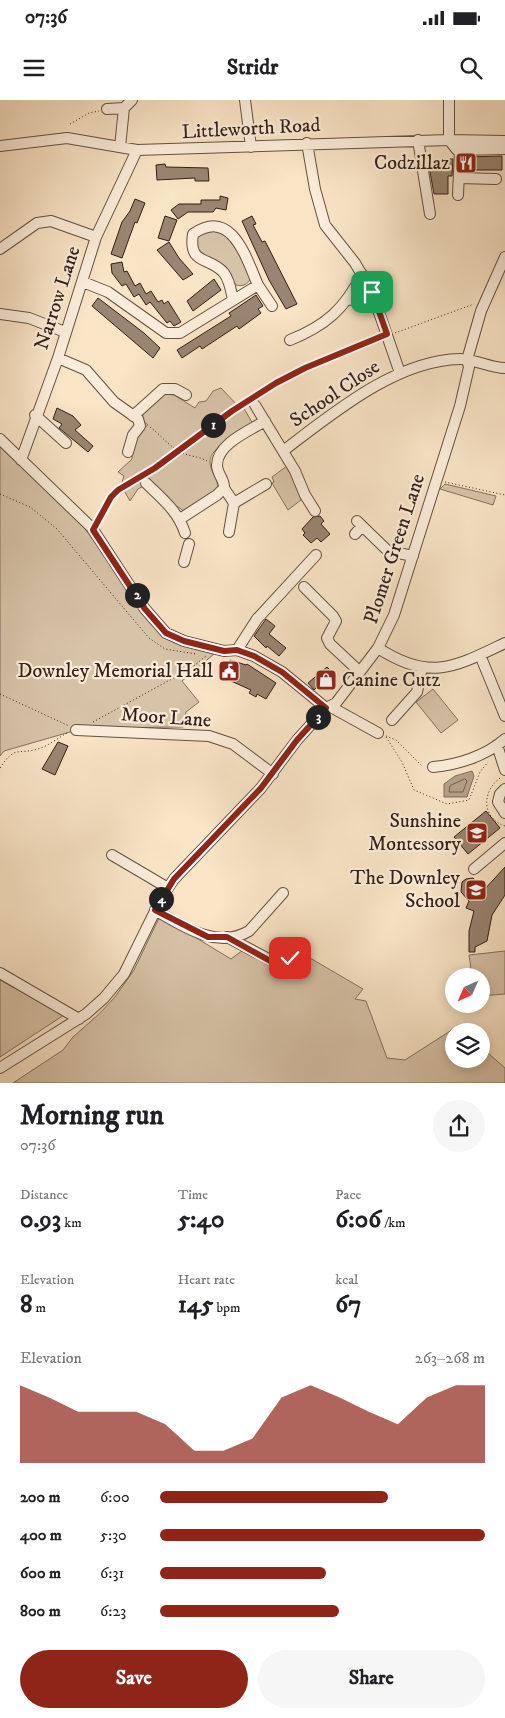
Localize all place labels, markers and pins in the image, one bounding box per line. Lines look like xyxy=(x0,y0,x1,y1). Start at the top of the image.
place label: Codzillaz xyxy=(374,151,450,176)
restaurant icon: Codzillaz xyxy=(454,151,478,175)
pin xyxy=(351,271,393,313)
pin: 1 xyxy=(200,412,226,438)
pin: 2 xyxy=(124,582,150,608)
place label: Downley Memorial Hall xyxy=(18,659,213,684)
public building icon: Downley Memorial Hall xyxy=(217,659,241,683)
shop icon: Canine Cutz xyxy=(314,668,338,692)
place label: Canine Cutz xyxy=(342,668,441,693)
pin: 3 xyxy=(306,704,330,730)
place label: Sunshine Montessory xyxy=(368,809,462,857)
school or university icon: Sunshine Montessory xyxy=(465,821,489,845)
place label: The Downley School xyxy=(350,866,461,914)
school or university icon: The Downley School xyxy=(464,878,488,902)
pin: 4 xyxy=(148,886,174,912)
pin xyxy=(269,937,311,979)

